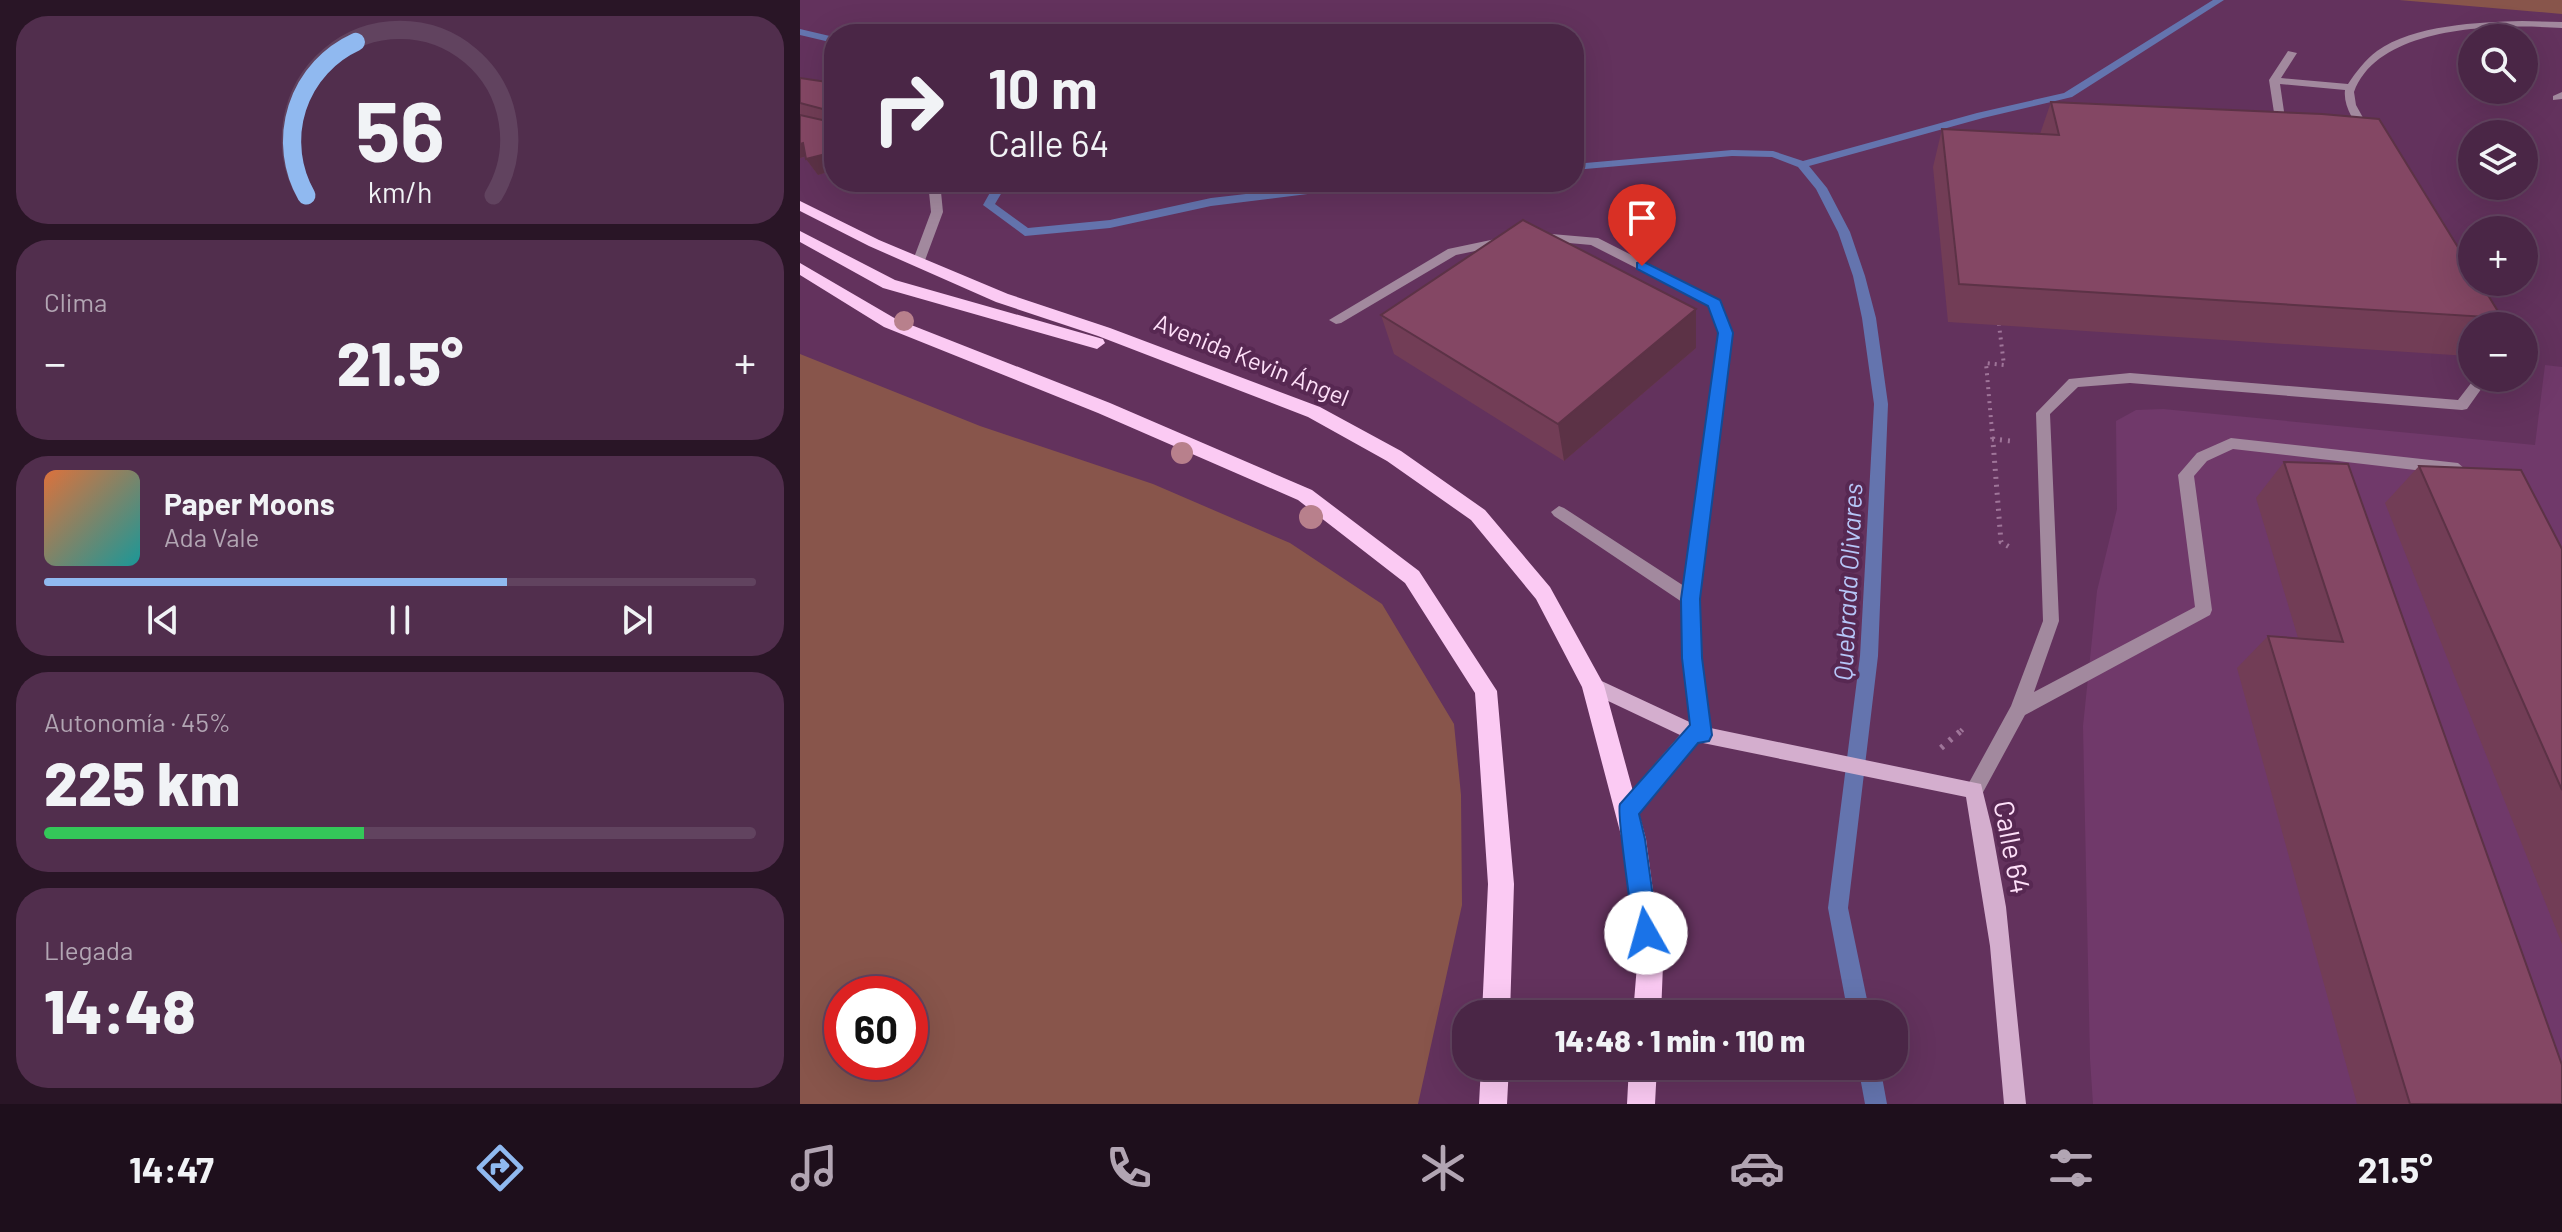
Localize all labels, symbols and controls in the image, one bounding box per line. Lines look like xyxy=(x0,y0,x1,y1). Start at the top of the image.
map controls xyxy=(2458,24,2538,392)
button: search xyxy=(2458,24,2538,104)
text: 10 m xyxy=(988,53,1098,120)
icon: right xyxy=(856,56,960,160)
text: 56 xyxy=(355,79,445,179)
button: layers xyxy=(2458,120,2538,200)
text: Calle 64 xyxy=(988,121,1109,164)
text: km/h xyxy=(368,174,432,209)
pin xyxy=(1608,184,1676,266)
icon: arrive xyxy=(1620,196,1664,240)
button: + xyxy=(2458,216,2538,296)
text: Clima xyxy=(44,286,107,317)
street label: Avenida Kevin Ángel xyxy=(1150,307,1354,411)
button: − xyxy=(2458,312,2538,392)
text: 21.5° xyxy=(337,326,463,398)
text: − xyxy=(44,335,66,388)
text: + xyxy=(734,335,756,388)
water label: Quebrada Olivares xyxy=(1826,482,1868,682)
text: Paper Moons xyxy=(164,485,335,521)
text: Ada Vale xyxy=(164,521,259,552)
icon: previous xyxy=(141,598,185,642)
icon: pause xyxy=(378,598,422,642)
icon: next xyxy=(615,598,659,642)
text: Autonomía · 45% xyxy=(44,706,231,737)
text: 225 km xyxy=(44,746,240,818)
street label: Calle 64 xyxy=(1987,797,2039,897)
position arrow xyxy=(1604,891,1688,975)
text: Llegada xyxy=(44,934,133,965)
text: 14:48 xyxy=(44,974,196,1046)
speed limit sign: 60 xyxy=(824,976,928,1080)
text: 14:48 · 1 min · 110 m xyxy=(1555,1022,1805,1058)
icon: directions xyxy=(472,1140,528,1196)
icon: music xyxy=(786,1140,842,1196)
icon: phone xyxy=(1101,1140,1157,1196)
icon: climate xyxy=(1415,1140,1471,1196)
icon: car xyxy=(1729,1140,1785,1196)
icon: filters xyxy=(2043,1140,2099,1196)
text: 14:47 xyxy=(129,1147,214,1190)
text: 21.5° xyxy=(2357,1147,2433,1190)

